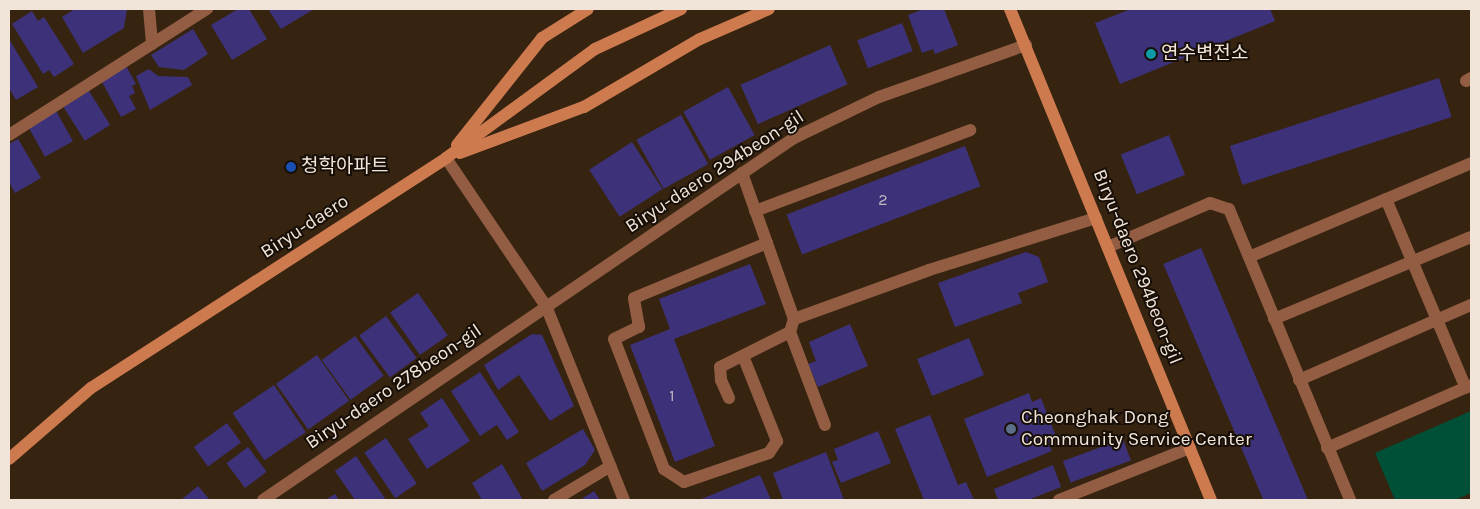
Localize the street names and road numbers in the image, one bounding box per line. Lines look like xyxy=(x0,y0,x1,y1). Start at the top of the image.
street label: Biryu-daero 294beon-gil xyxy=(621,106,809,238)
street label: Biryu-daero 294beon-gil xyxy=(1087,166,1187,368)
street label: Biryu-daero xyxy=(257,190,353,264)
street label: Biryu-daero 278beon-gil xyxy=(302,320,486,454)

